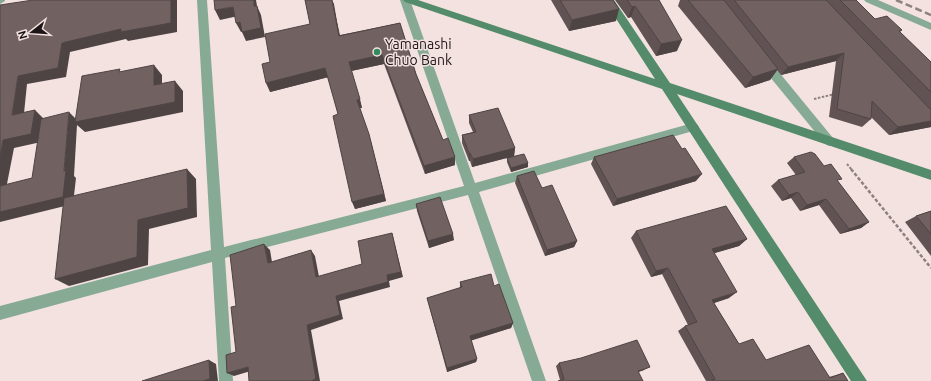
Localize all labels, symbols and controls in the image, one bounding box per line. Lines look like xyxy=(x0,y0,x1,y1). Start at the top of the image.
north arrow xyxy=(12,12,52,52)
text: N xyxy=(15,29,29,41)
place label: Yamanashi Chuo Bank xyxy=(385,36,452,68)
marker: Yamanashi Chuo Bank xyxy=(372,47,382,57)

